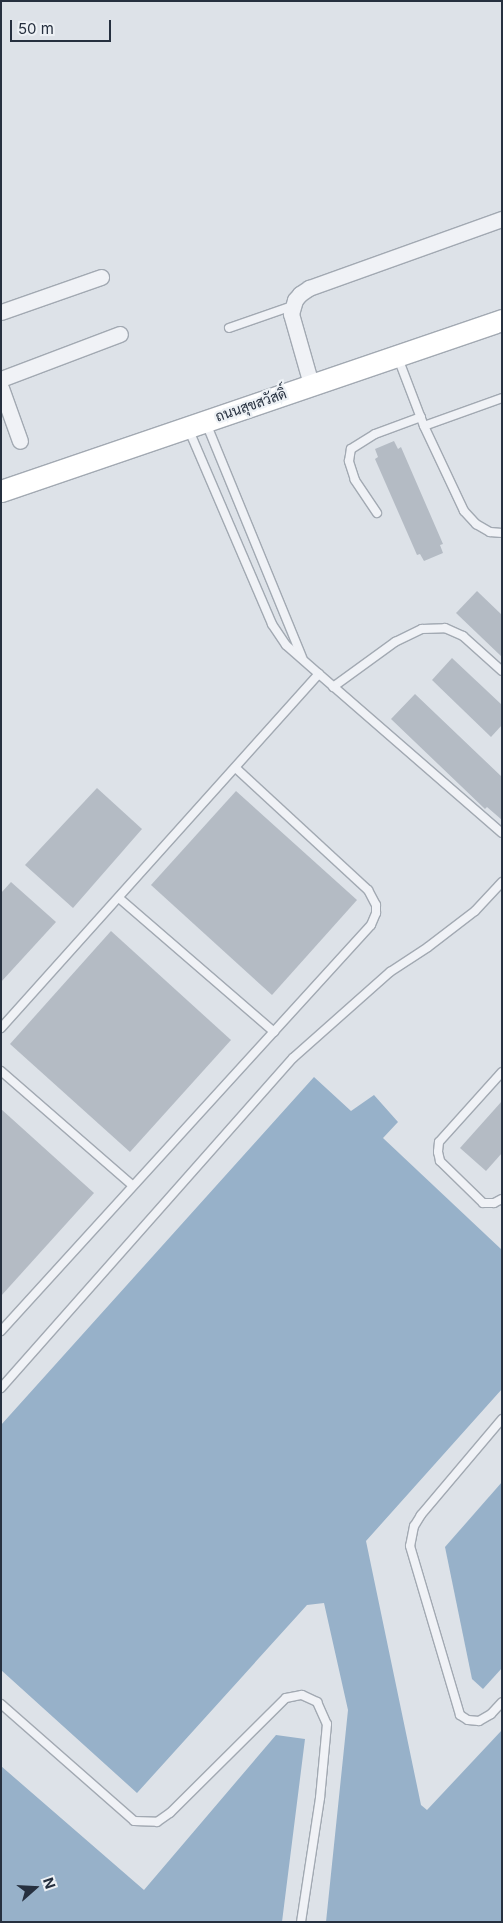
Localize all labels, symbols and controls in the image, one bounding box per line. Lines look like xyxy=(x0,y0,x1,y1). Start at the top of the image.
scale bar xyxy=(12,10,114,42)
text: 50 m xyxy=(18,19,54,38)
street label: ถนนสุขสวัสดิ์ xyxy=(213,385,289,425)
north arrow xyxy=(10,1863,60,1913)
text: N xyxy=(40,1875,59,1891)

